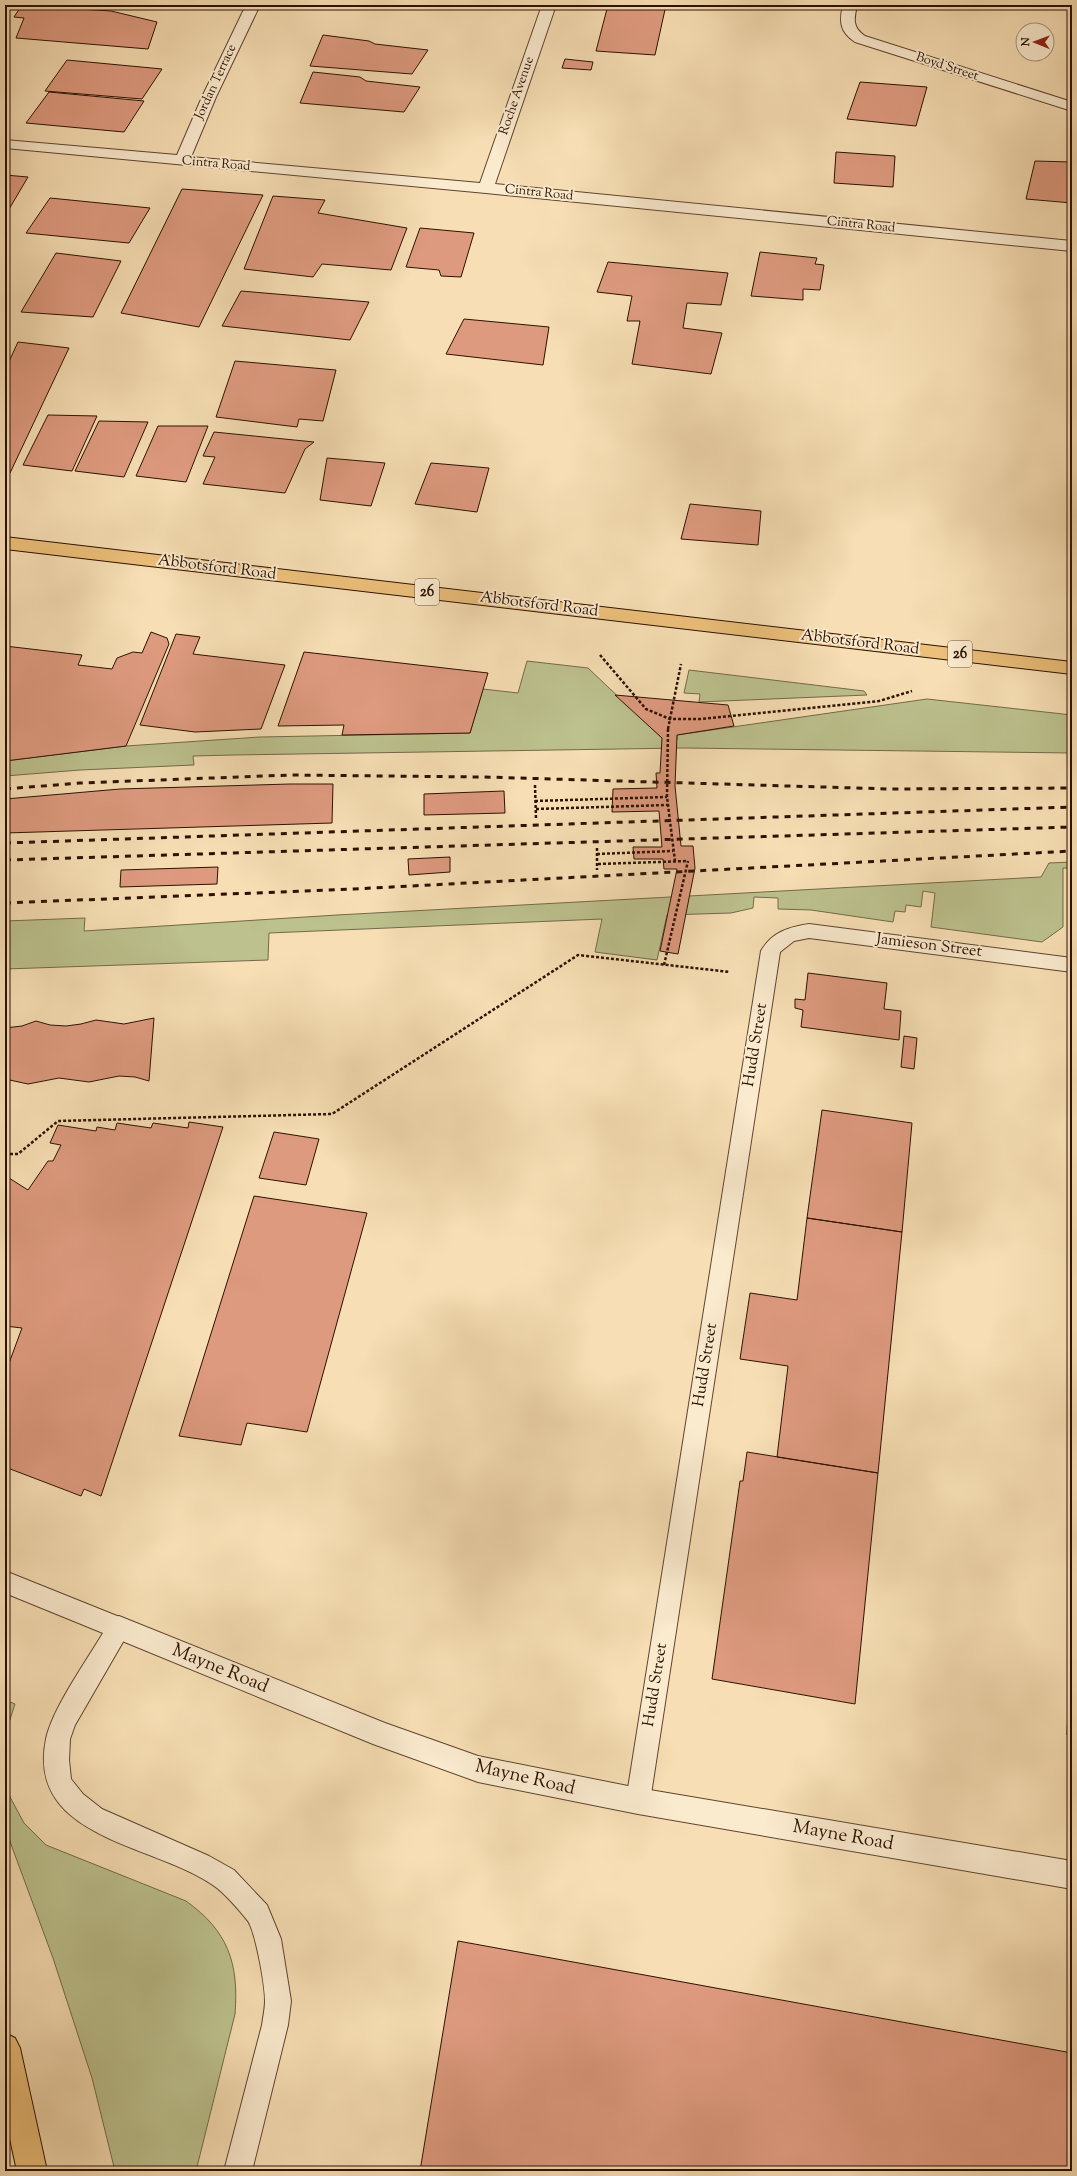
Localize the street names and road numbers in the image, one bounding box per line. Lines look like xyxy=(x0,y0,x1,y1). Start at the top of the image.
street label: Jordan Terrace xyxy=(190,41,241,123)
street label: Boyd Street xyxy=(913,48,981,86)
street label: Roche Avenue xyxy=(495,54,539,138)
street label: Cintra Road xyxy=(181,152,252,176)
street label: Cintra Road xyxy=(504,180,575,206)
street label: Cintra Road xyxy=(826,212,897,238)
street label: Abbotsford Road xyxy=(157,549,277,587)
road number: 26 xyxy=(415,579,439,605)
street label: Abbotsford Road xyxy=(479,586,599,624)
street label: Abbotsford Road xyxy=(800,624,920,662)
road number: 26 xyxy=(948,641,972,667)
street label: Jamieson Street xyxy=(874,928,984,964)
street label: Hudd Street xyxy=(738,1001,774,1089)
street label: Hudd Street xyxy=(688,1321,724,1409)
street label: Mayne Road xyxy=(168,1637,273,1701)
street label: Hudd Street xyxy=(638,1641,674,1729)
street label: Mayne Road xyxy=(472,1753,578,1803)
street label: Mayne Road xyxy=(790,1814,896,1858)

